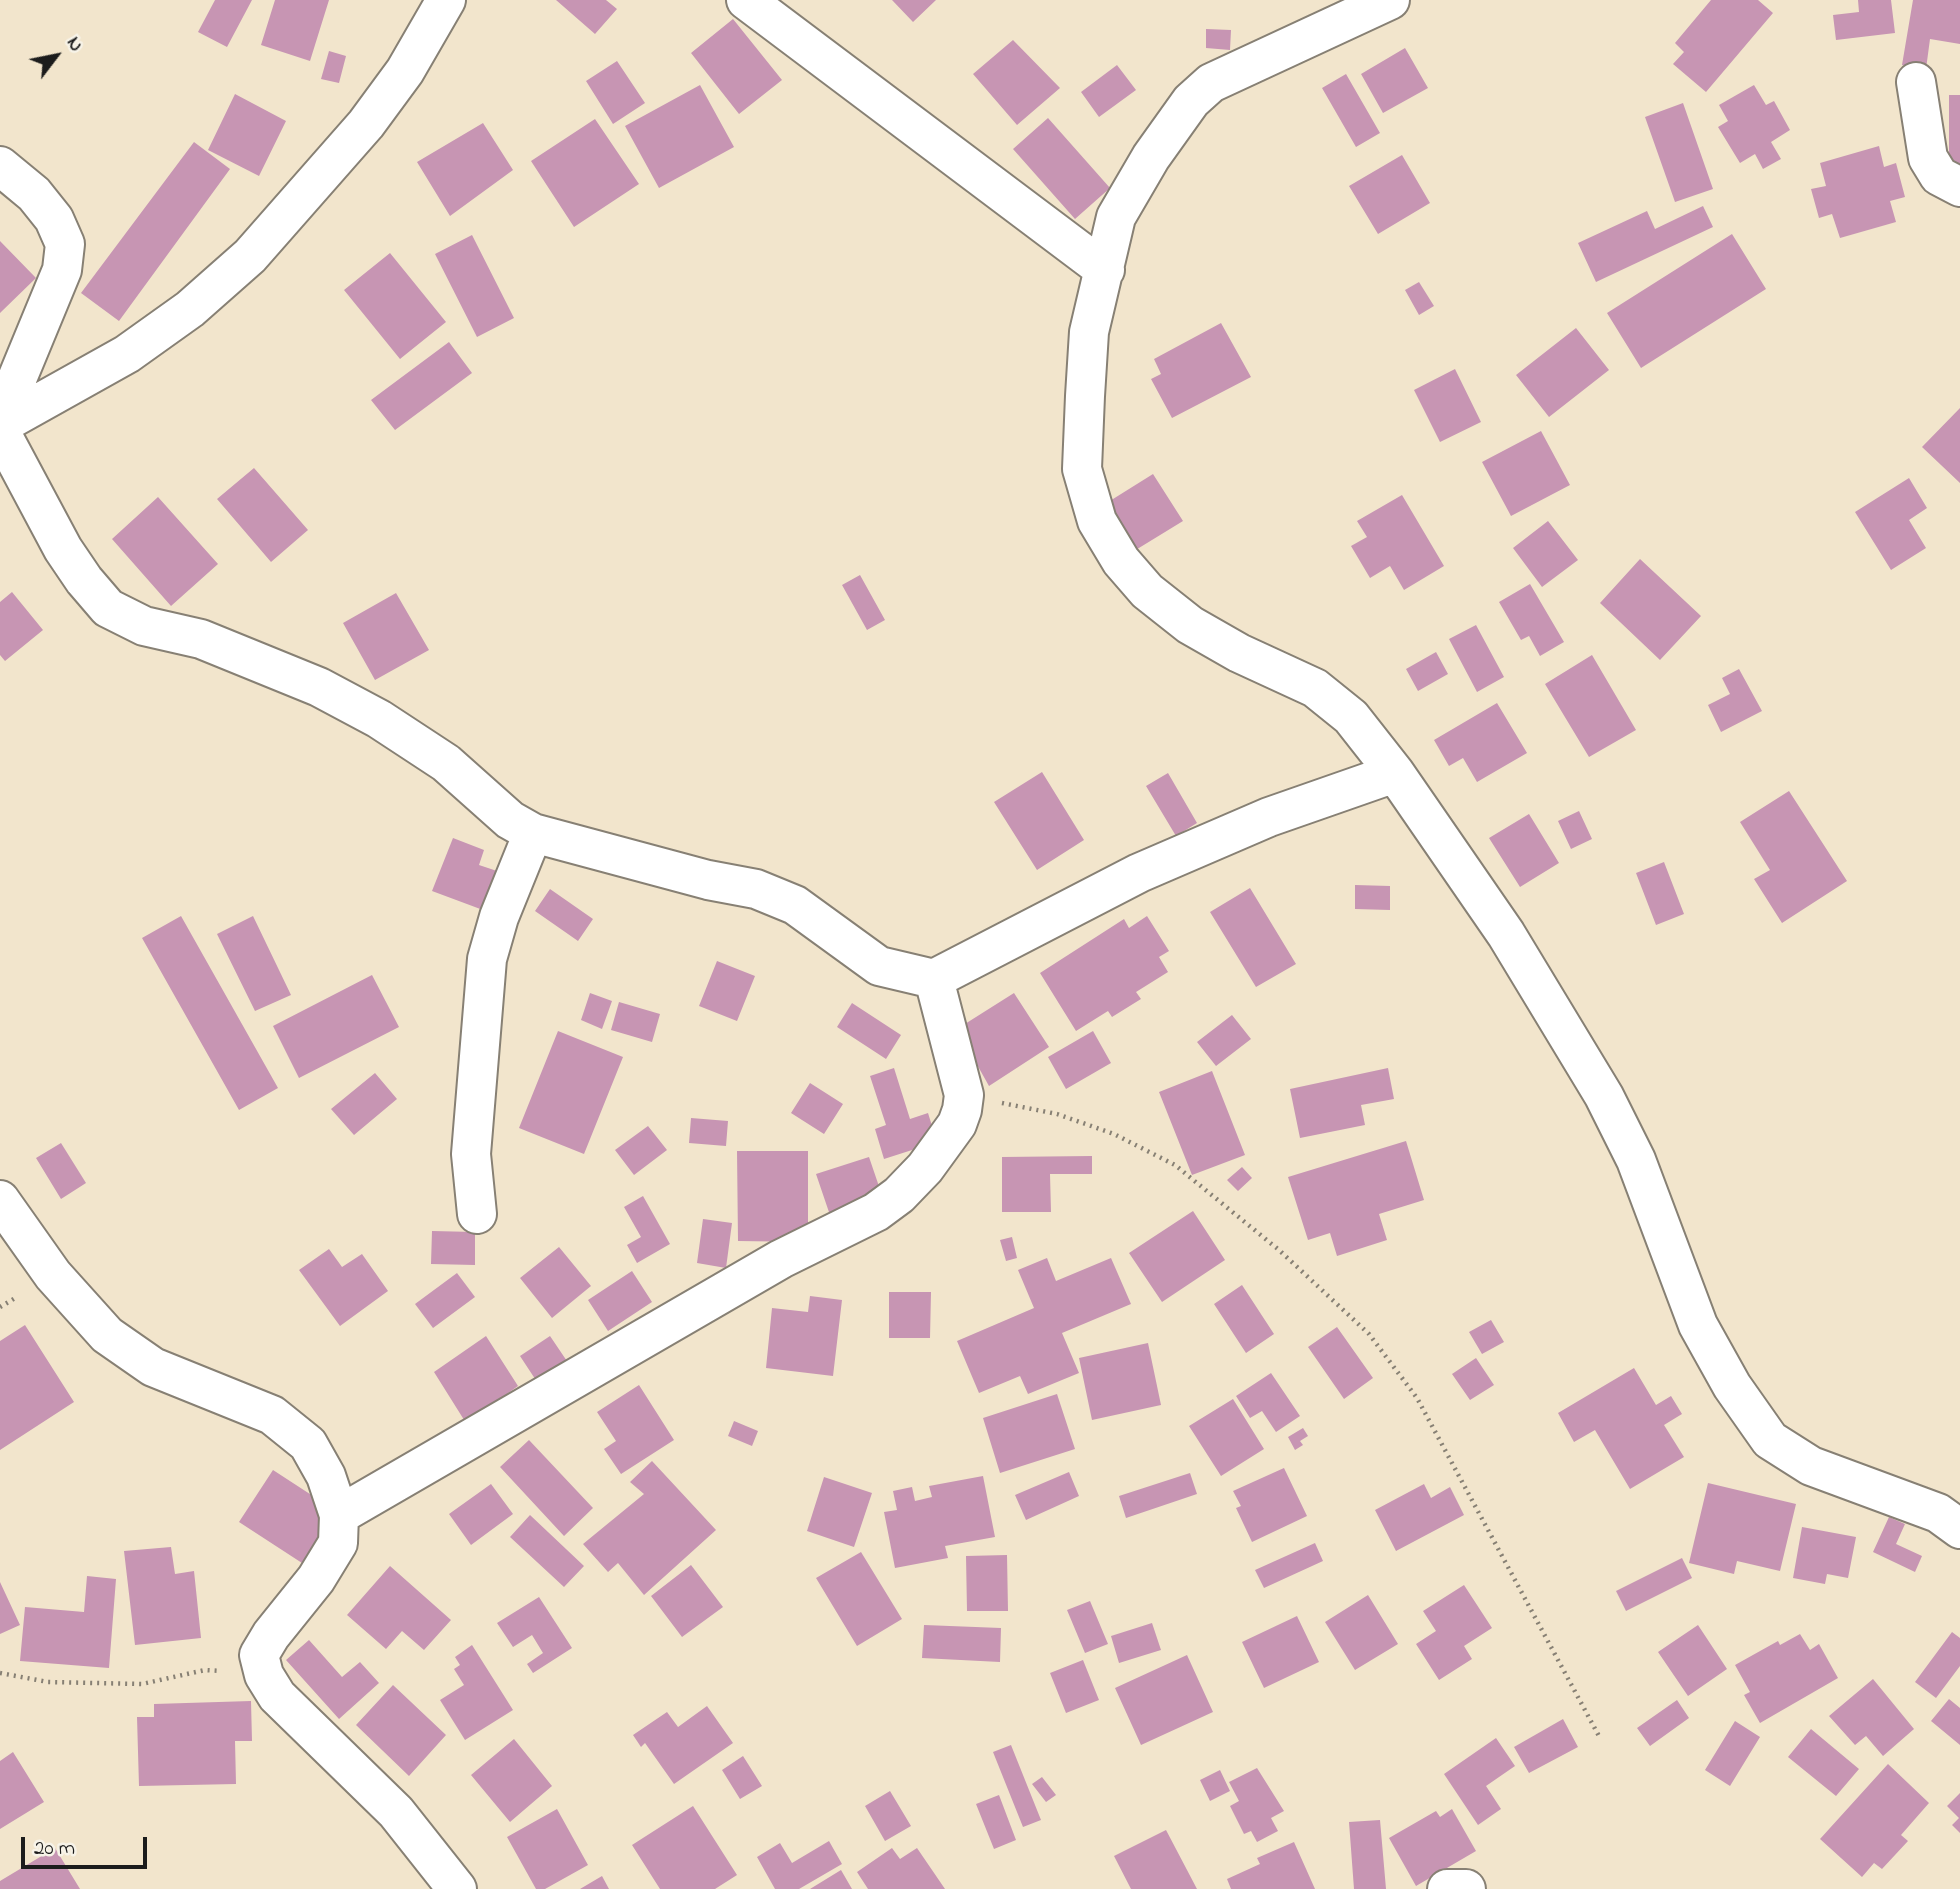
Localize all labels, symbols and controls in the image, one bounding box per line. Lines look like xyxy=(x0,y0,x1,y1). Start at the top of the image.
north arrow xyxy=(21,21,91,91)
text: N xyxy=(59,32,89,57)
scale bar xyxy=(24,1822,150,1866)
text: 20 m xyxy=(34,1834,75,1864)

